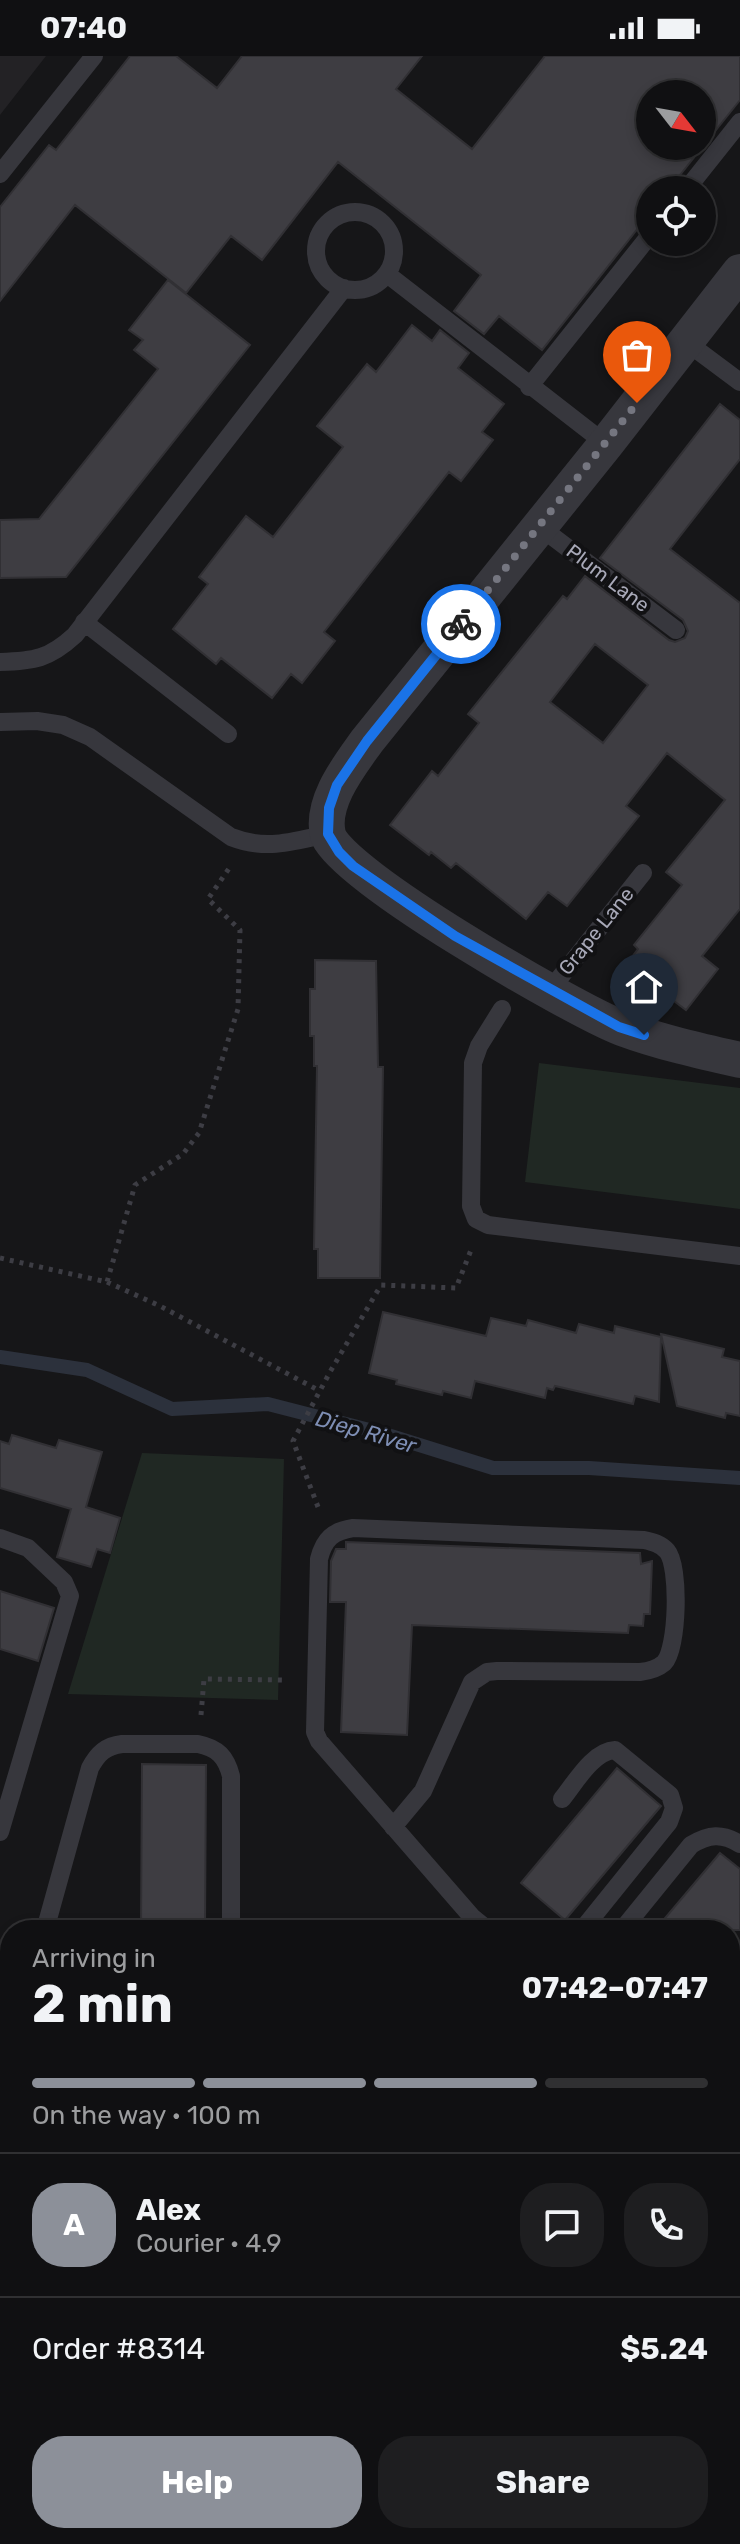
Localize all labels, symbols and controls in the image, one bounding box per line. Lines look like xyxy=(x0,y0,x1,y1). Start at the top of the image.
text: 07:40 xyxy=(40,10,127,46)
north arrow xyxy=(636,80,716,160)
map controls xyxy=(636,80,716,256)
button: locate xyxy=(636,176,716,256)
pin xyxy=(603,321,671,403)
icon: bag xyxy=(615,333,659,377)
street label: Plum Lane xyxy=(562,539,654,617)
courier xyxy=(421,584,501,664)
icon: bike xyxy=(439,602,483,646)
street label: Grape Lane xyxy=(553,882,639,980)
pin xyxy=(610,953,678,1035)
icon: home xyxy=(622,965,666,1009)
water label: Diep River xyxy=(313,1405,421,1460)
text: Arriving in xyxy=(32,1943,156,1974)
text: 07:42–07:47 xyxy=(522,1970,708,2006)
text: 2 min xyxy=(32,1973,173,2035)
text: On the way · 100 m xyxy=(32,2100,261,2131)
button: chat xyxy=(520,2183,604,2267)
button: phone xyxy=(624,2183,708,2267)
text: Alex xyxy=(136,2192,201,2228)
text: A xyxy=(63,2207,85,2243)
text: Courier · 4.9 xyxy=(136,2228,282,2259)
text: Order #8314 xyxy=(32,2331,205,2367)
text: $5.24 xyxy=(620,2331,708,2367)
button: Help xyxy=(32,2436,362,2528)
button: Share xyxy=(378,2436,708,2528)

